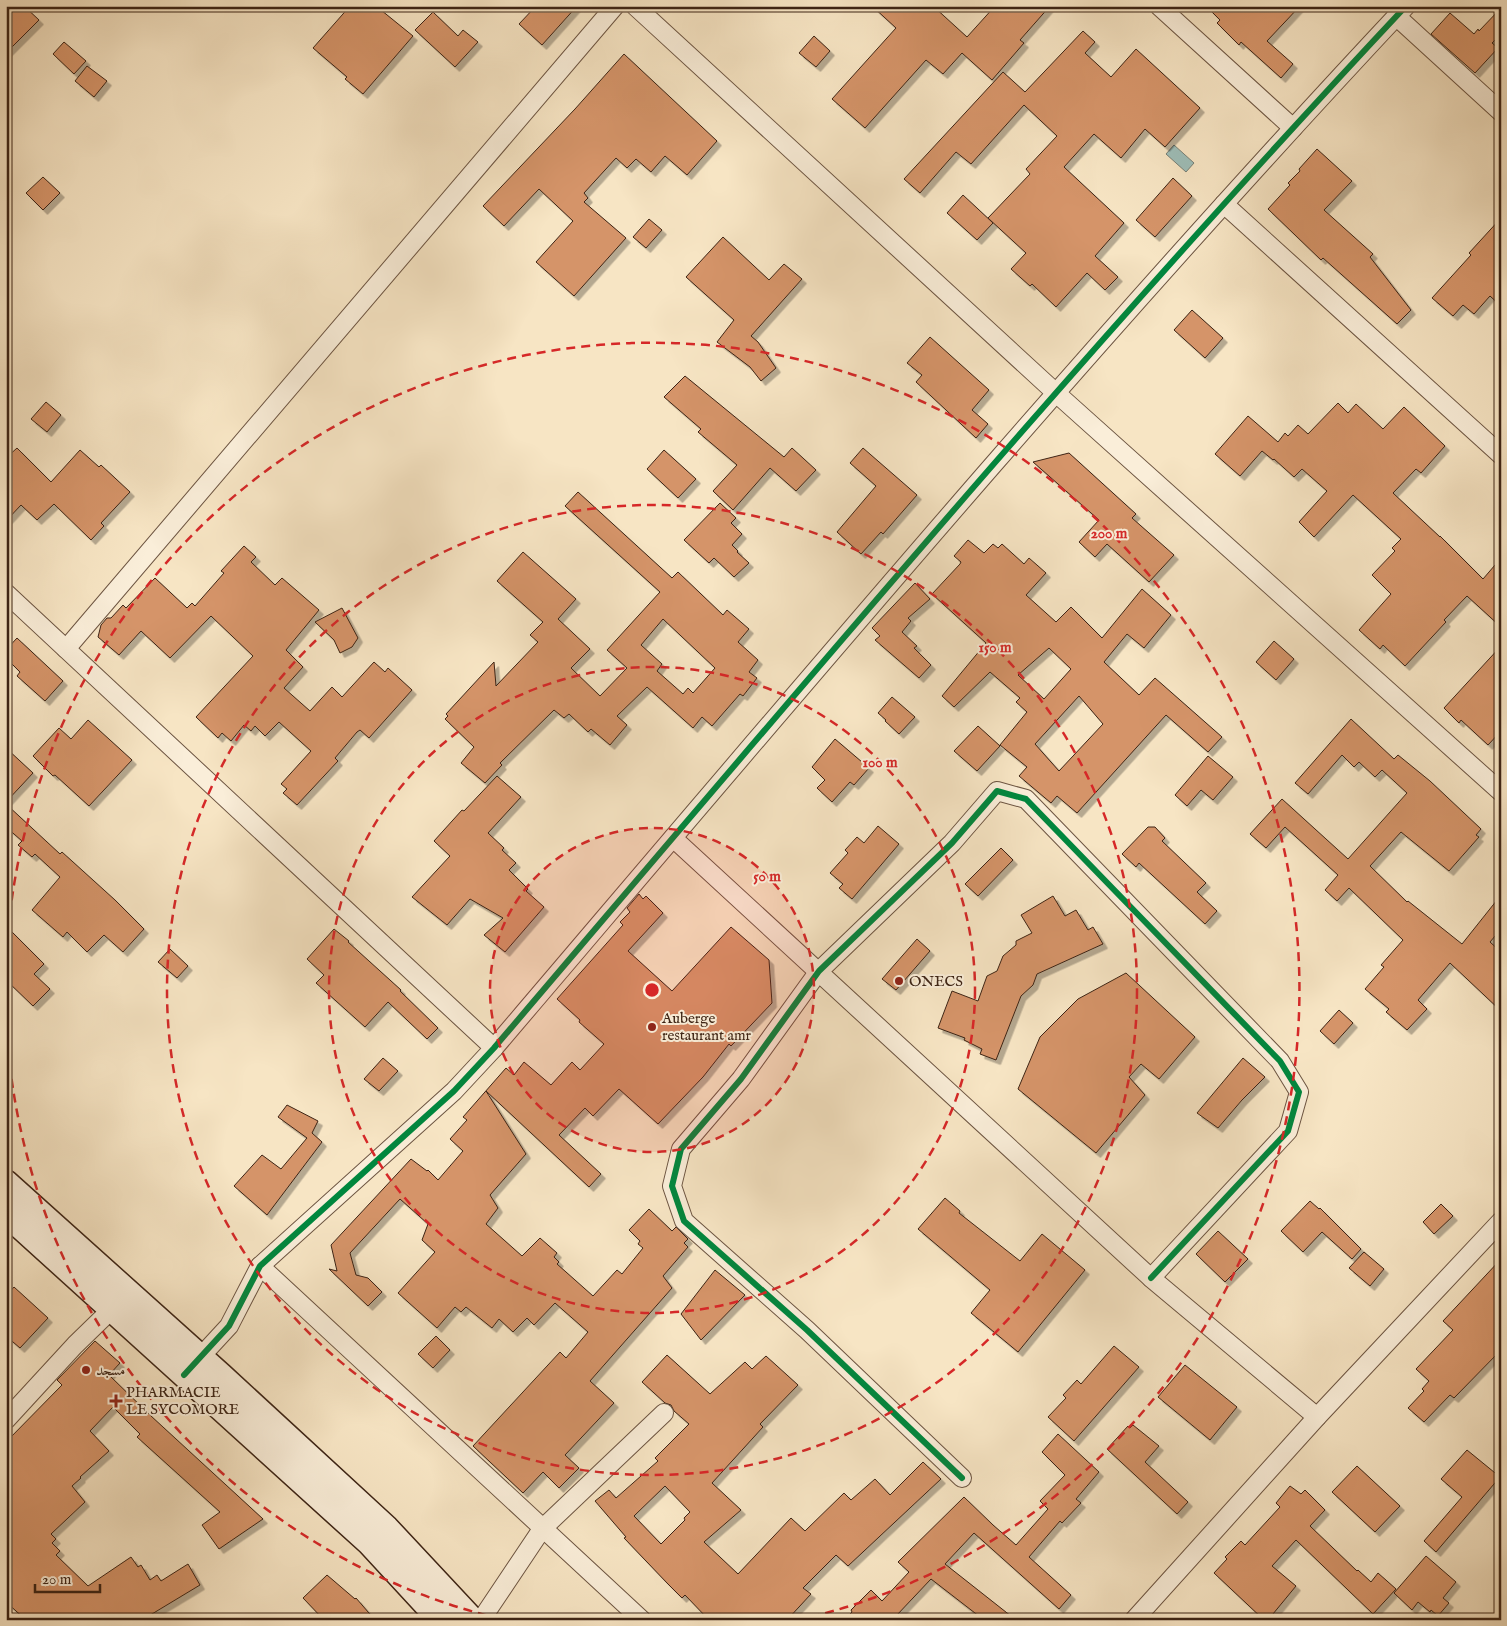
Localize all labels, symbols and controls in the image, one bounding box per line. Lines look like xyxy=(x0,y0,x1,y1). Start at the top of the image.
text: 200 m xyxy=(1091,524,1128,543)
text: 150 m xyxy=(978,638,1012,657)
text: 100 m xyxy=(862,753,898,772)
text: 50 m xyxy=(753,867,781,886)
place label: ONECS xyxy=(909,972,963,991)
marker: ONECS xyxy=(893,975,905,987)
centre of rings xyxy=(643,981,661,999)
place label: Auberge restaurant amr xyxy=(661,1009,752,1045)
marker: Auberge restaurant amr xyxy=(646,1021,658,1033)
place label: مسجد xyxy=(96,1361,125,1380)
marker: مسجد xyxy=(80,1364,92,1376)
place label: PHARMACIE LE SYCOMORE xyxy=(126,1383,239,1419)
marker: PHARMACIE LE SYCOMORE xyxy=(110,1395,122,1407)
scale bar xyxy=(35,1561,100,1593)
text: 20 m xyxy=(42,1570,72,1589)

